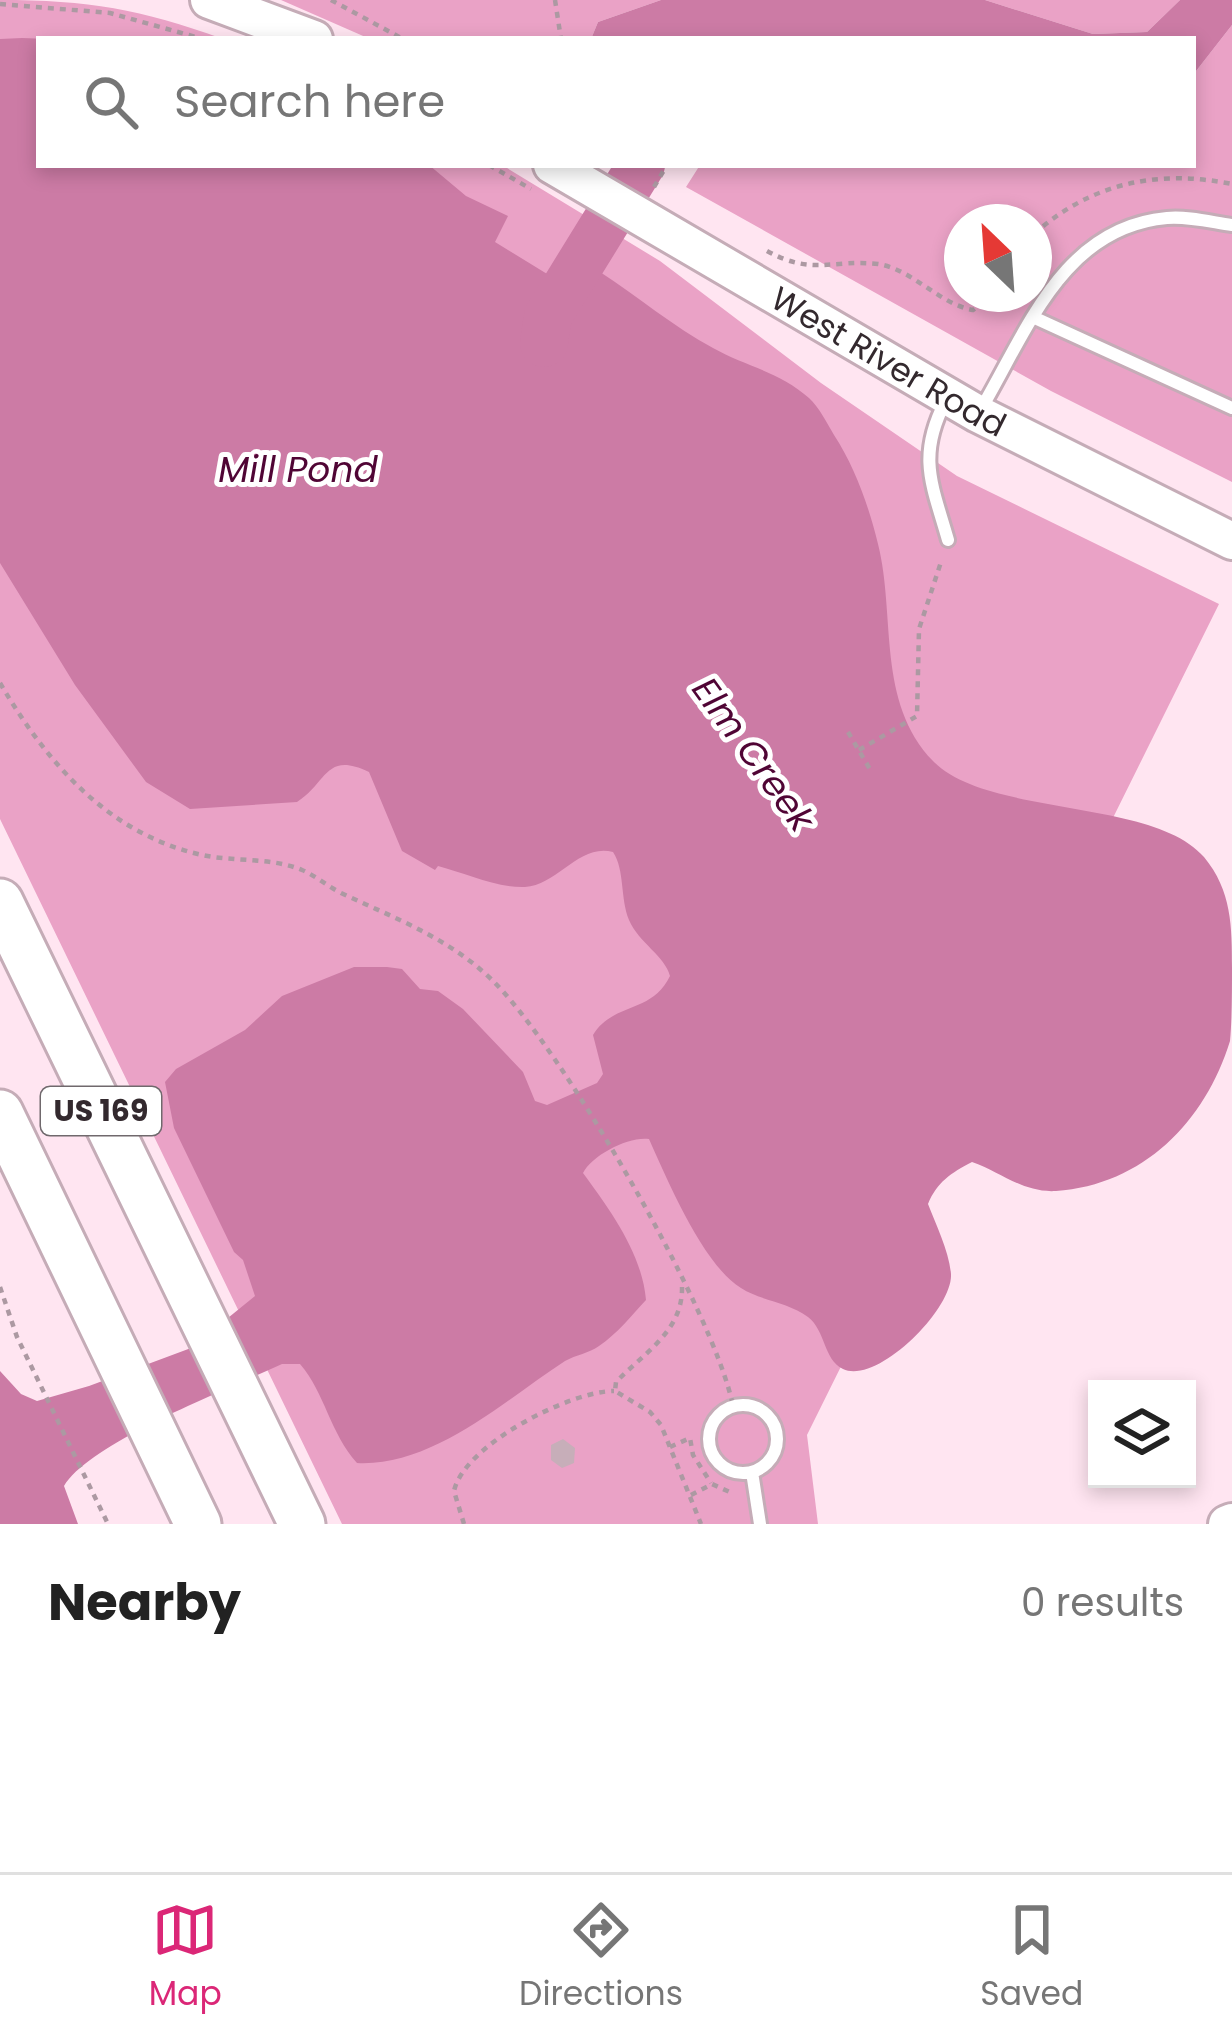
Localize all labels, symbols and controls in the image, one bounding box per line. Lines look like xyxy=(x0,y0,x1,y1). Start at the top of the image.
search box xyxy=(36,36,1196,168)
icon: search xyxy=(78,69,144,135)
text: Search here xyxy=(174,70,445,133)
north arrow xyxy=(944,204,1052,312)
street label: West River Road xyxy=(762,275,1014,448)
water label: Mill Pond xyxy=(218,444,378,495)
water label: Elm Creek xyxy=(680,667,828,843)
road number: US 169 xyxy=(41,1087,161,1135)
map controls xyxy=(1088,1380,1196,1488)
button: layers xyxy=(1088,1380,1196,1488)
text: Nearby xyxy=(48,1566,241,1638)
text: 0 results xyxy=(1021,1575,1184,1630)
tab: Map xyxy=(149,1897,222,2019)
tab: Directions xyxy=(519,1897,683,2019)
tab: Saved xyxy=(980,1897,1083,2019)

